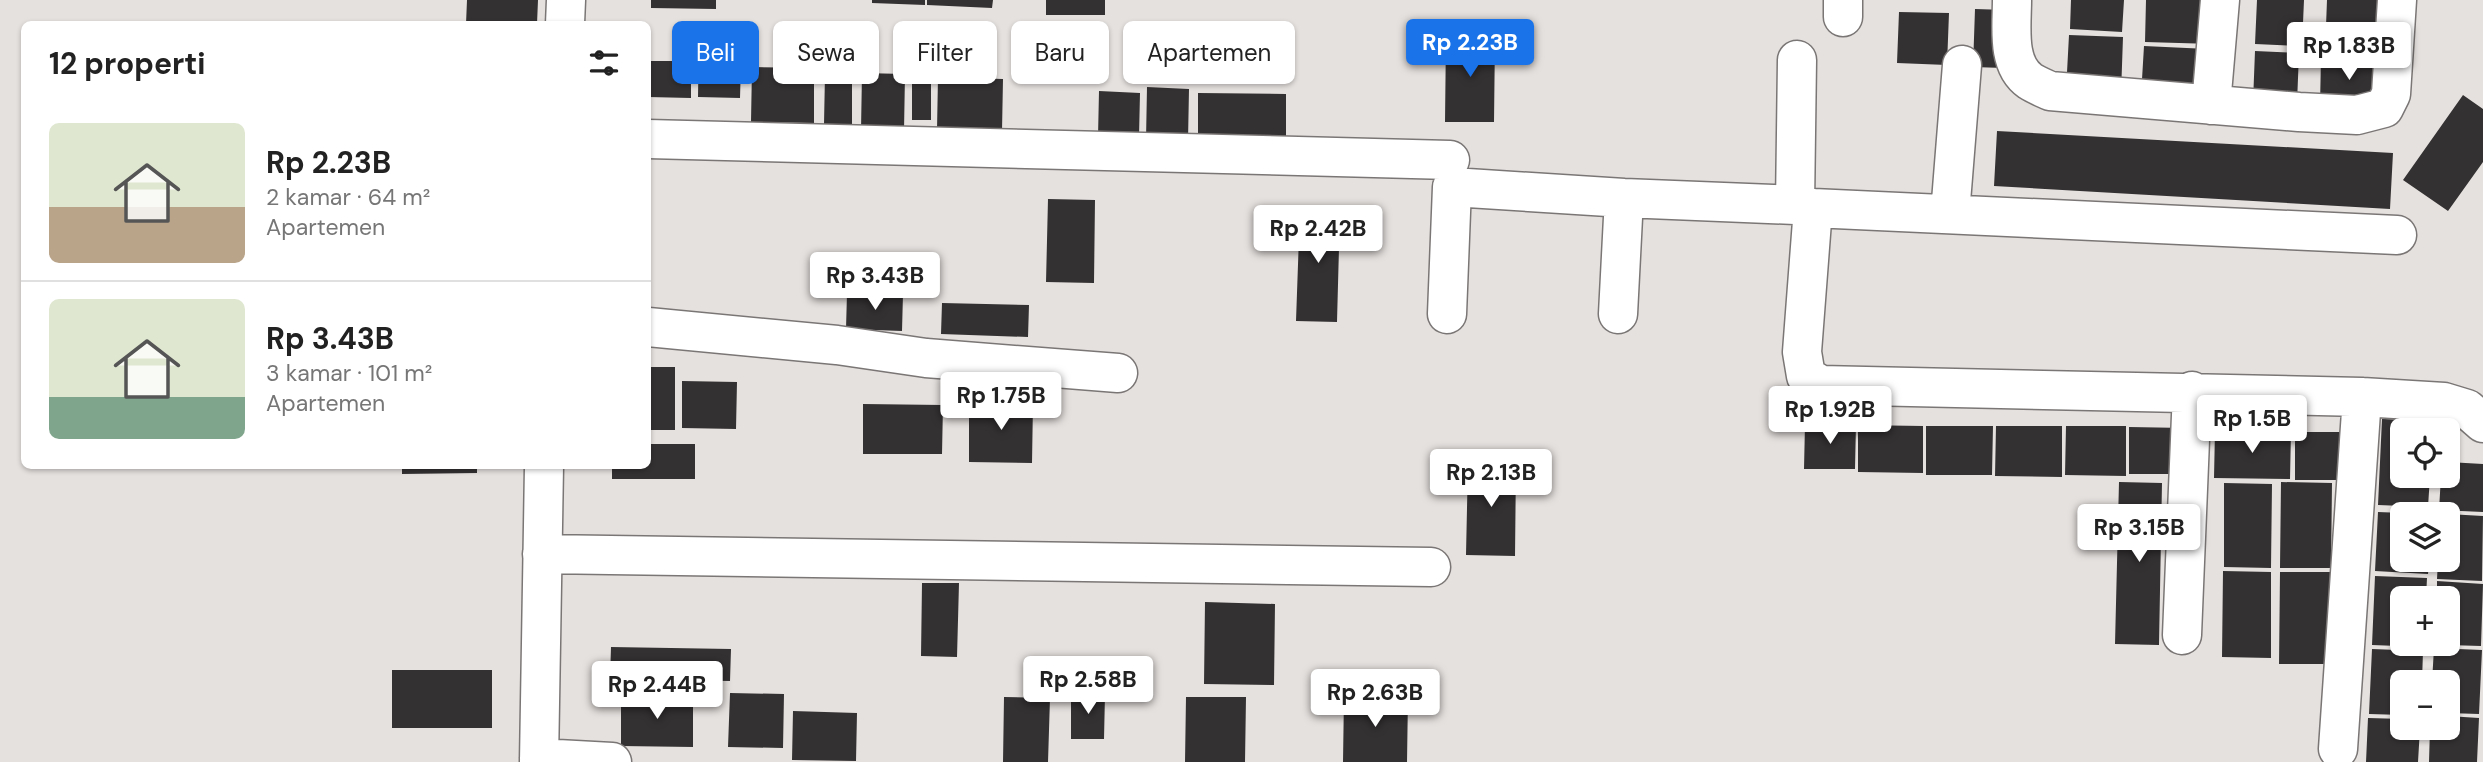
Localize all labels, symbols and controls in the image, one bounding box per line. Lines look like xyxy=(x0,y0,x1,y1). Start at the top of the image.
pin: Rp 2.23B xyxy=(1398,20,1542,79)
chip: Beli xyxy=(672,21,759,84)
chip: Sewa xyxy=(773,21,879,84)
chip: Filter xyxy=(893,21,997,84)
chip: Baru xyxy=(1011,21,1109,84)
chip: Apartemen xyxy=(1123,21,1295,84)
pin: Rp 1.83B xyxy=(2277,22,2421,82)
text: Rp 2.23B xyxy=(1422,27,1518,57)
text: Rp 1.83B xyxy=(2303,30,2395,60)
text: 12 properti xyxy=(49,44,205,83)
icon: filters xyxy=(585,44,623,82)
text: Rp 2.23B xyxy=(266,143,391,182)
icon: home xyxy=(105,151,189,235)
text: 2 kamar · 64 m² xyxy=(266,182,430,212)
pin: Rp 2.42B xyxy=(1246,205,1390,265)
text: Apartemen xyxy=(266,212,385,242)
text: Rp 2.42B xyxy=(1270,213,1366,243)
pin: Rp 3.43B xyxy=(803,252,947,312)
text: Rp 3.43B xyxy=(826,260,924,290)
text: Rp 3.43B xyxy=(266,319,394,358)
icon: home xyxy=(105,327,189,411)
text: 3 kamar · 101 m² xyxy=(266,358,432,388)
pin: Rp 1.75B xyxy=(929,372,1073,432)
text: Rp 1.75B xyxy=(956,380,1046,410)
pin: Rp 1.92B xyxy=(1758,386,1902,446)
text: Apartemen xyxy=(266,388,385,418)
text: Rp 1.92B xyxy=(1785,394,1875,424)
pin: Rp 1.5B xyxy=(2187,396,2317,455)
text: Rp 1.5B xyxy=(2213,403,2291,433)
map controls xyxy=(2390,418,2460,740)
button: locate xyxy=(2390,418,2460,488)
pin: Rp 2.13B xyxy=(1419,449,1563,509)
text: Rp 2.13B xyxy=(1446,457,1536,487)
button: layers xyxy=(2390,502,2460,572)
pin: Rp 3.15B xyxy=(2067,504,2211,564)
text: Rp 3.15B xyxy=(2093,512,2185,542)
button: + xyxy=(2390,586,2460,656)
pin: Rp 2.58B xyxy=(1016,656,1160,716)
pin: Rp 2.44B xyxy=(585,662,729,721)
text: Rp 2.58B xyxy=(1039,664,1137,694)
text: Rp 2.44B xyxy=(608,669,706,699)
pin: Rp 2.63B xyxy=(1303,670,1447,729)
button: − xyxy=(2390,670,2460,740)
text: Rp 2.63B xyxy=(1327,677,1423,707)

